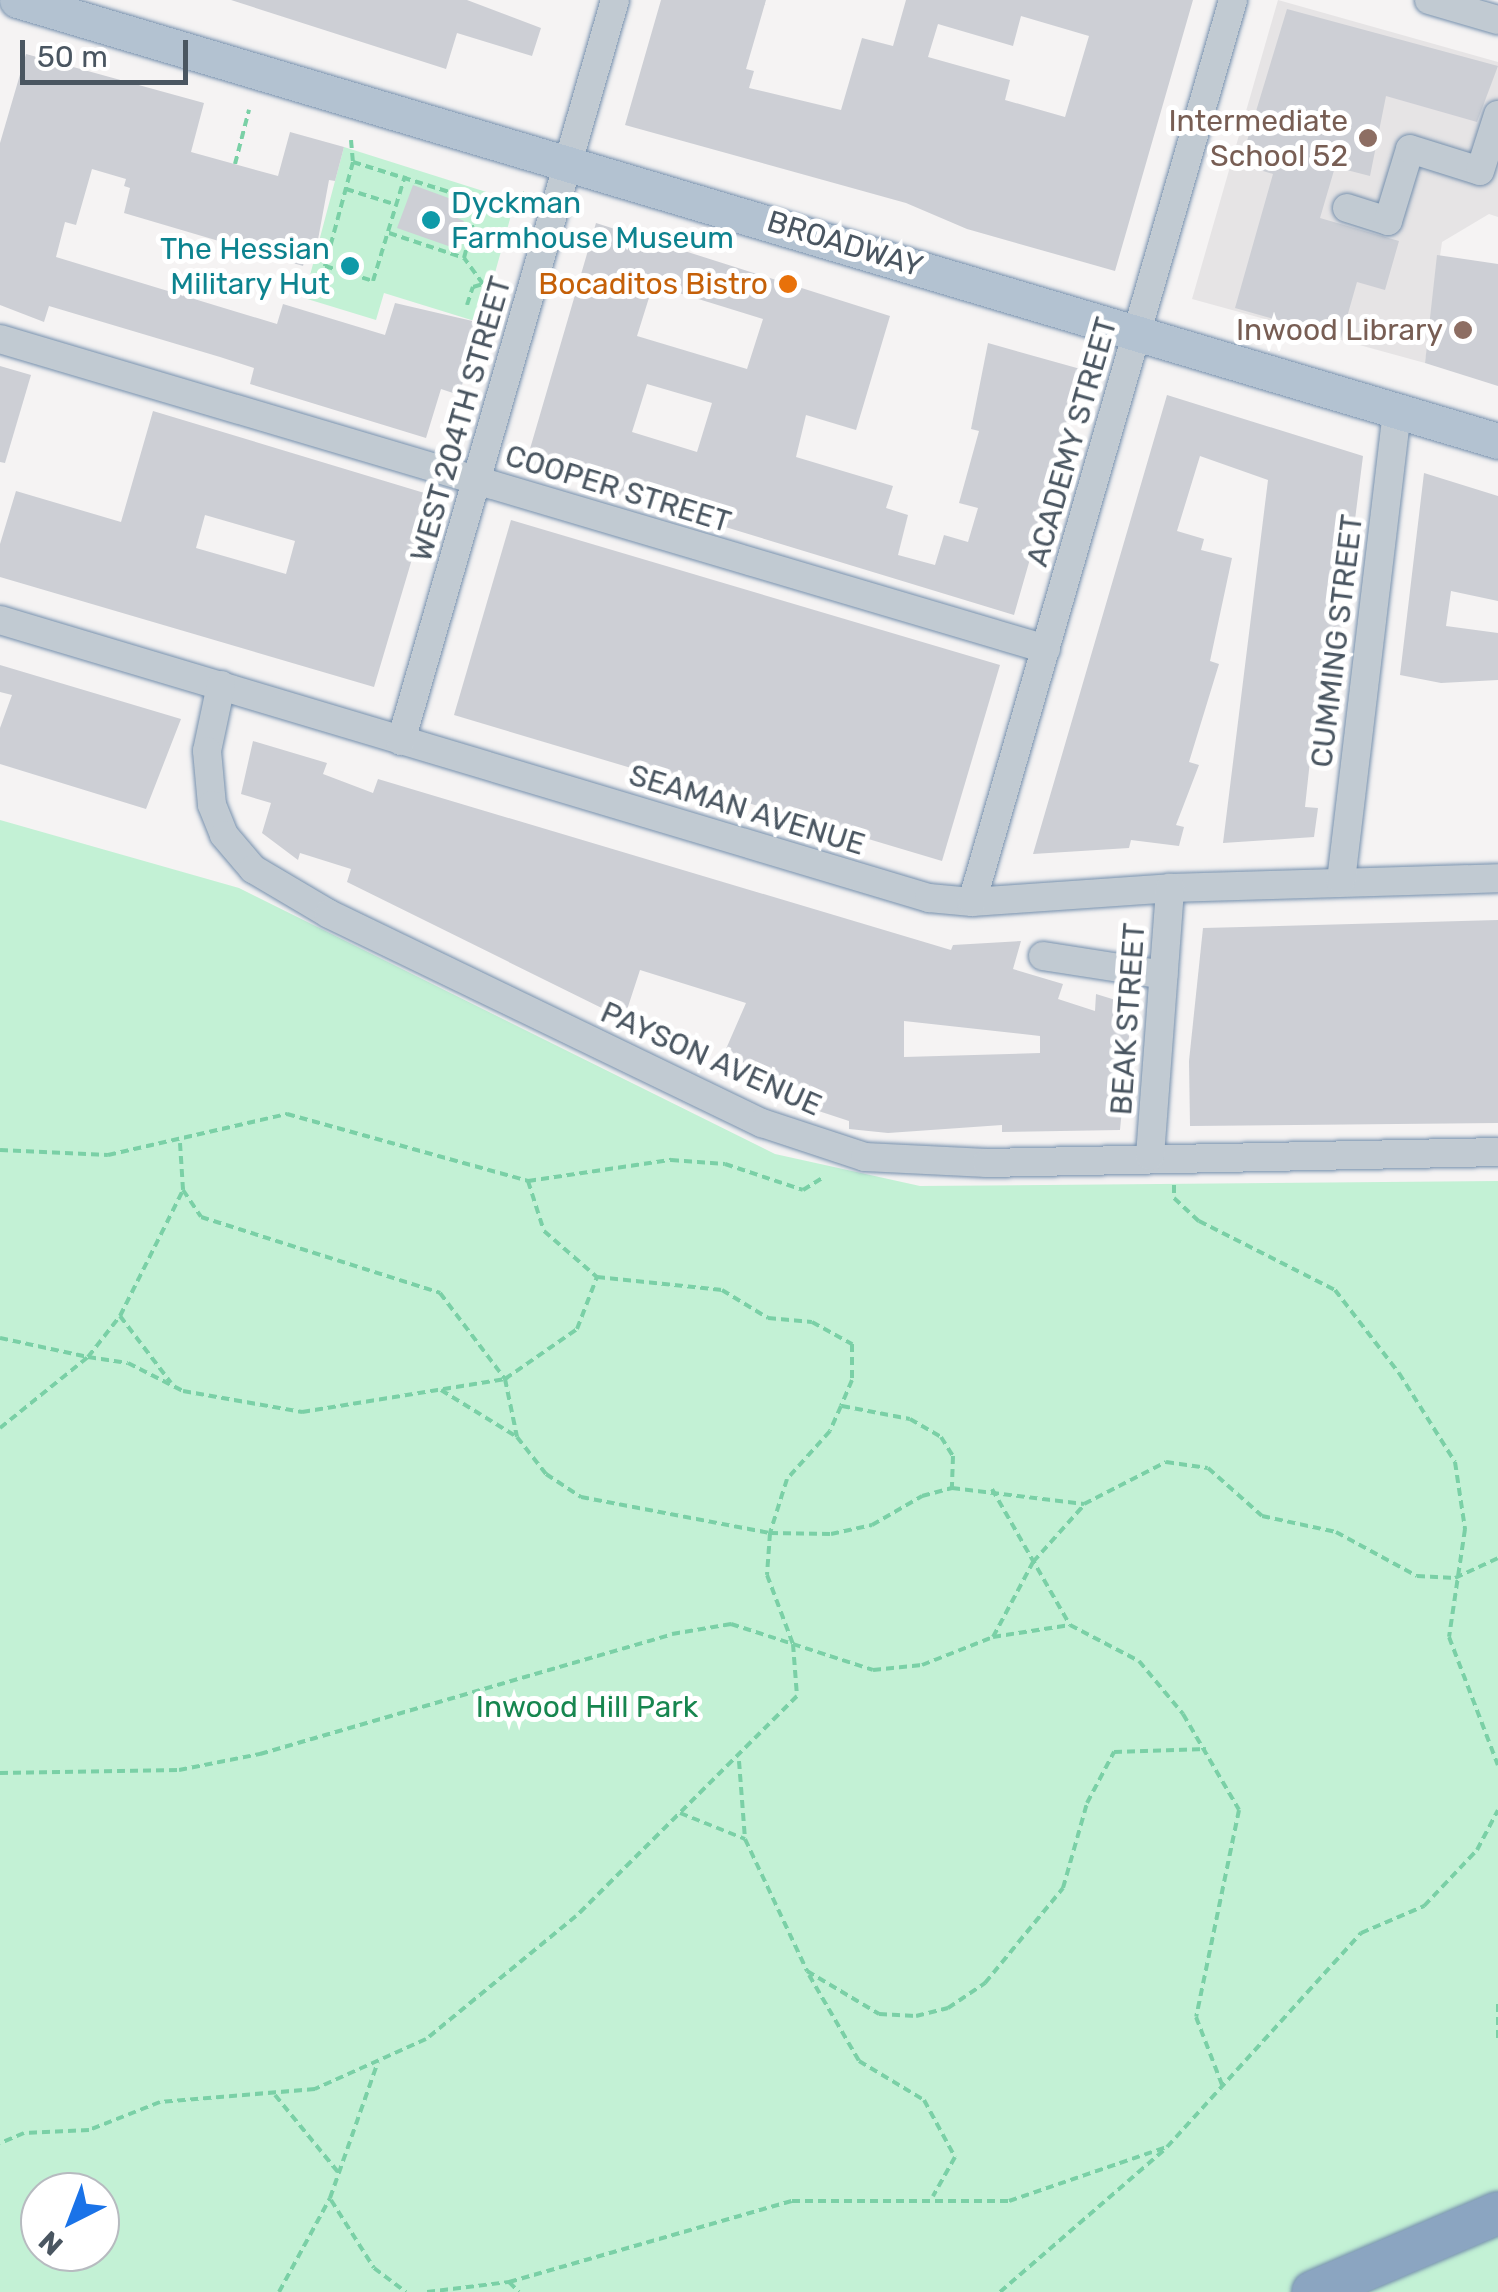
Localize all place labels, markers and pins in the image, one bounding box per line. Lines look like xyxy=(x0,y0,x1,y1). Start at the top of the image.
place label: Intermediate School 52 xyxy=(1168,103,1348,174)
marker: Intermediate School 52 xyxy=(1357,127,1379,149)
place label: Dyckman Farmhouse Museum xyxy=(451,185,734,256)
marker: Dyckman Farmhouse Museum xyxy=(420,209,442,231)
place label: The Hessian Military Hut xyxy=(160,231,330,302)
marker: The Hessian Military Hut xyxy=(339,255,361,277)
place label: Bocaditos Bistro xyxy=(538,266,768,302)
marker: Bocaditos Bistro xyxy=(777,273,799,295)
place label: Inwood Library xyxy=(1236,312,1443,348)
marker: Inwood Library xyxy=(1452,319,1474,341)

